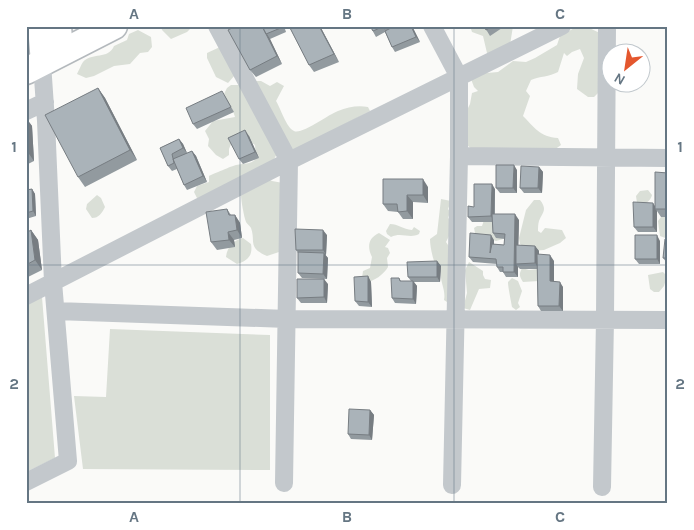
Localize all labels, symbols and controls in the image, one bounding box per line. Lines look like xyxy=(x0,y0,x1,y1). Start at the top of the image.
text: A xyxy=(129,4,139,23)
text: B xyxy=(342,4,352,23)
text: C xyxy=(555,4,565,23)
north arrow xyxy=(602,42,652,92)
text: N xyxy=(611,69,628,89)
text: 1 xyxy=(11,137,17,156)
text: 1 xyxy=(677,137,683,156)
text: 2 xyxy=(9,374,19,393)
text: 2 xyxy=(675,374,685,393)
text: A xyxy=(129,507,139,526)
text: B xyxy=(342,507,352,526)
text: C xyxy=(555,507,565,526)

